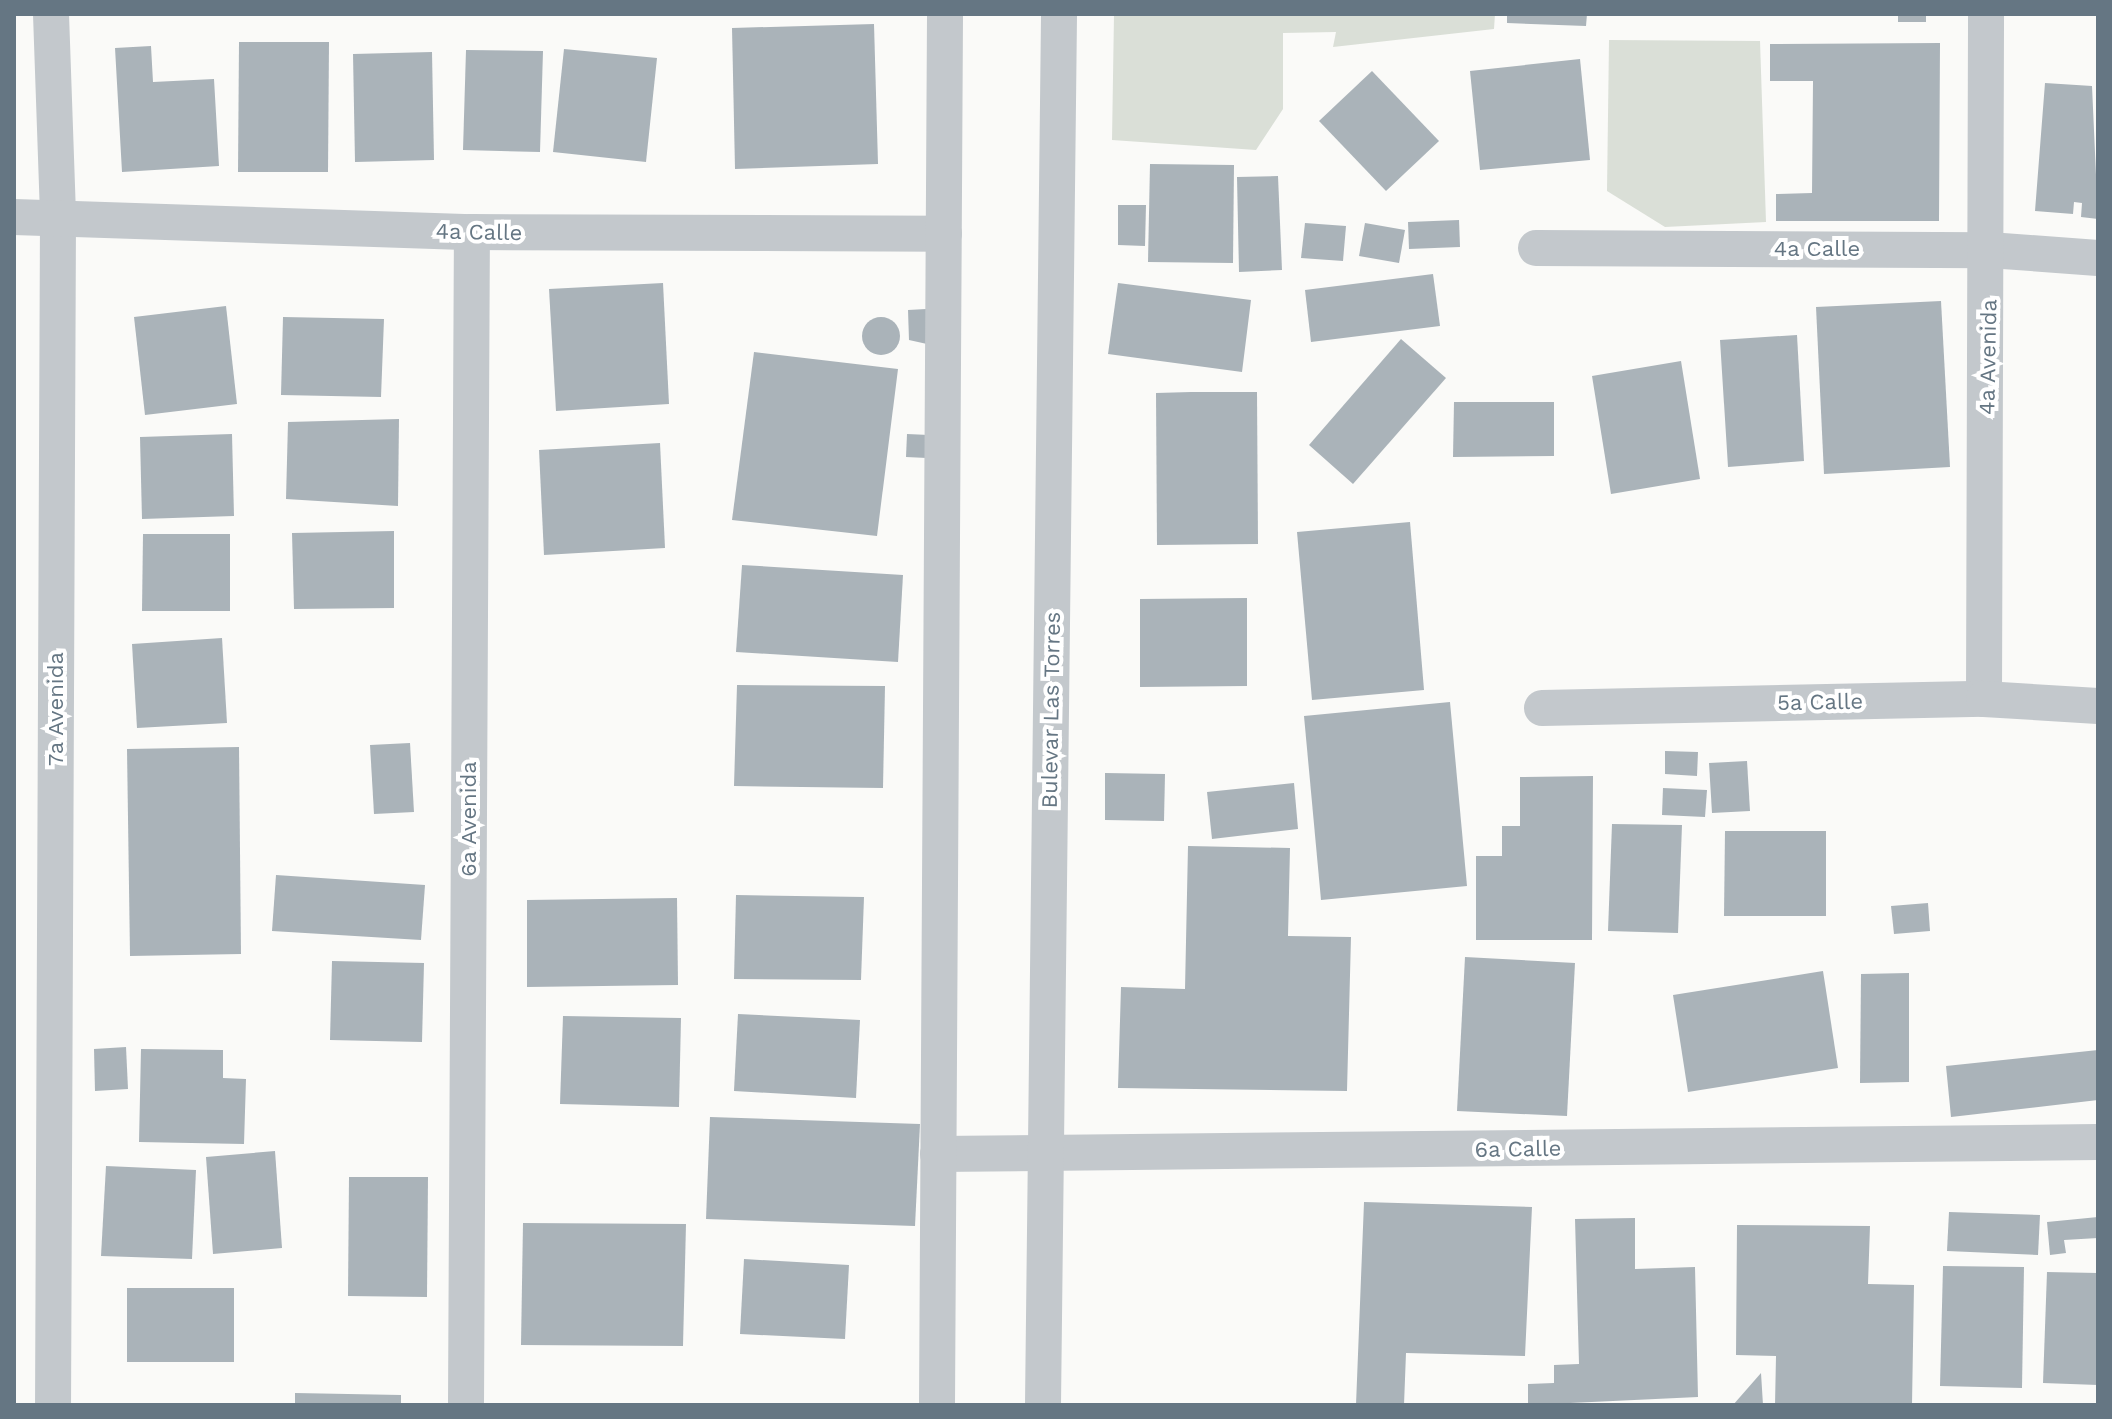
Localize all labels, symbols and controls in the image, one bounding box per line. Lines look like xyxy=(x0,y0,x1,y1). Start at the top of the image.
street label: 4a Calle xyxy=(435,218,523,246)
street label: 4a Calle xyxy=(1773,236,1861,262)
street label: 4a Avenida xyxy=(1974,298,2002,416)
street label: Bulevar Las Torres xyxy=(1036,611,1066,809)
street label: 7a Avenida xyxy=(43,651,69,767)
street label: 5a Calle xyxy=(1777,688,1863,716)
street label: 6a Avenida xyxy=(456,761,482,877)
street label: 6a Calle xyxy=(1474,1135,1562,1163)

